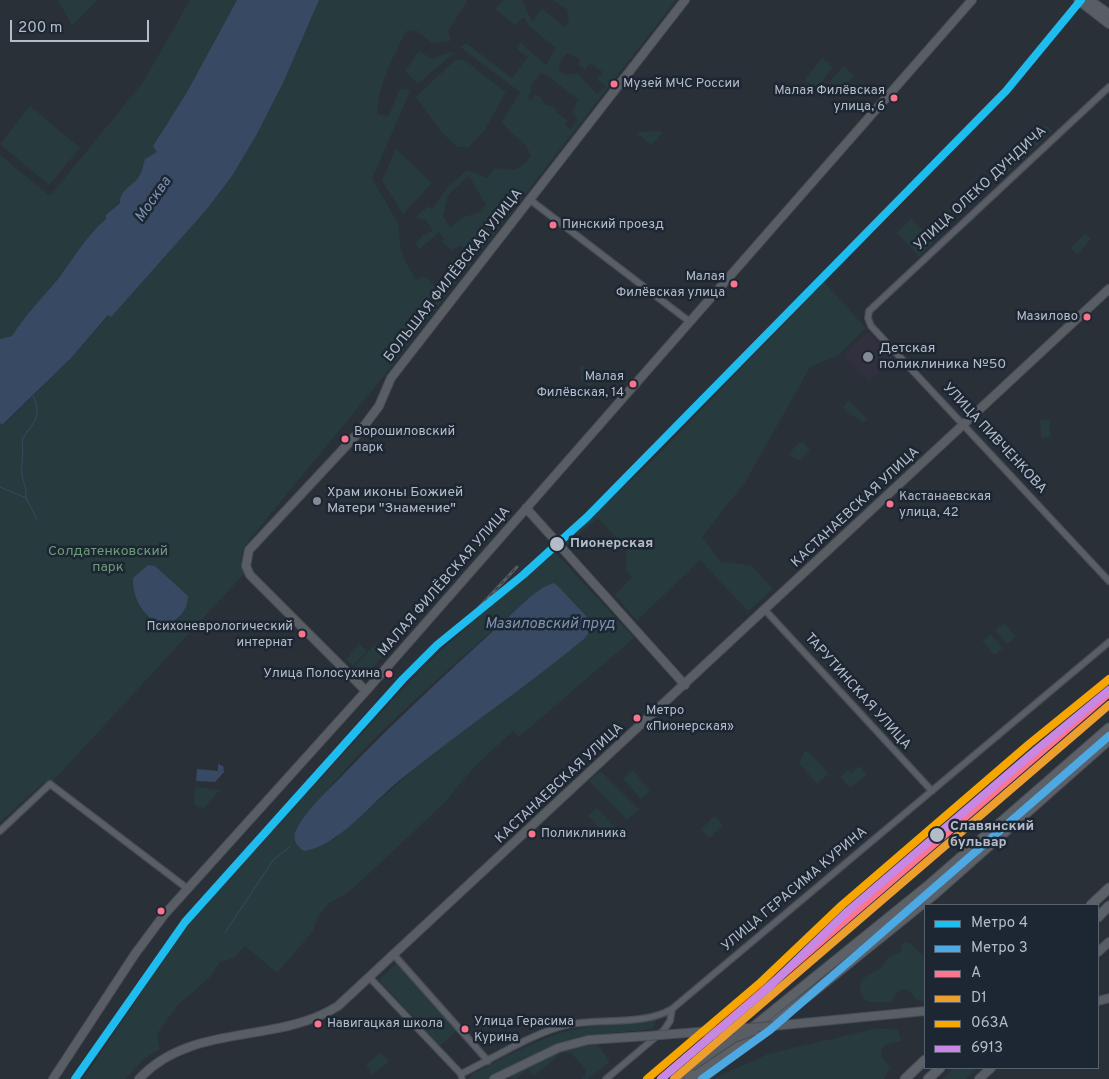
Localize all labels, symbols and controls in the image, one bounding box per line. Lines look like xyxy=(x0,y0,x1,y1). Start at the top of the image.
scale bar xyxy=(12,10,151,42)
text: 200 m xyxy=(18,19,63,38)
place label: Музей МЧС России xyxy=(623,76,740,92)
marker: Музей МЧС России xyxy=(609,79,619,89)
place label: Малая Филёвская улица, 6 xyxy=(774,83,885,114)
marker: Малая Филёвская улица, 6 xyxy=(889,93,899,103)
street label: УЛИЦА ОЛЕКО ДУНДИЧА xyxy=(911,123,1051,255)
water label: Москва xyxy=(132,174,176,226)
street label: БОЛЬШАЯ ФИЛЁВСКАЯ УЛИЦА xyxy=(381,186,527,366)
place label: Пинский проезд xyxy=(562,217,664,233)
marker: Пинский проезд xyxy=(548,220,558,230)
place label: Малая Филёвская улица xyxy=(616,269,725,300)
marker: Малая Филёвская улица xyxy=(729,279,739,289)
place label: Мазилово xyxy=(1016,309,1078,325)
marker: Мазилово xyxy=(1082,312,1092,322)
place label: Детская поликлиника №50 xyxy=(879,341,1006,374)
marker: Детская поликлиника №50 xyxy=(861,350,875,364)
place label: Малая Филёвская, 14 xyxy=(537,369,624,400)
marker: Малая Филёвская, 14 xyxy=(628,379,638,389)
street label: УЛИЦА ПИВЧЕНКОВА xyxy=(938,380,1050,498)
place label: Ворошиловский парк xyxy=(354,424,455,455)
marker: Ворошиловский парк xyxy=(340,434,350,444)
street label: КАСТАНАЕВСКАЯ УЛИЦА xyxy=(788,444,924,572)
place label: Храм иконы Божией Матери "Знамение" xyxy=(327,485,463,518)
place label: Кастанаевская улица, 42 xyxy=(899,489,991,520)
marker: Храм иконы Божией Матери "Знамение" xyxy=(311,495,323,507)
marker: Кастанаевская улица, 42 xyxy=(885,499,895,509)
street label: МАЛАЯ ФИЛЁВСКАЯ УЛИЦА xyxy=(375,504,515,660)
marker: Пионерская xyxy=(548,535,566,553)
place label: Пионерская xyxy=(570,536,653,552)
park label: Солдатенковский парк xyxy=(48,544,168,576)
water label: Мазиловский пруд xyxy=(485,616,615,634)
place label: Психоневрологический интернат xyxy=(147,619,293,650)
marker: Психоневрологический интернат xyxy=(297,629,307,639)
street label: ТАРУТИНСКАЯ УЛИЦА xyxy=(800,630,914,754)
place label: Улица Полосухина xyxy=(263,666,380,682)
marker: Улица Полосухина xyxy=(384,669,394,679)
place label: Метро «Пионерская» xyxy=(646,703,734,734)
marker: Метро «Пионерская» xyxy=(632,713,642,723)
street label: КАСТАНАЕВСКАЯ УЛИЦА xyxy=(492,720,628,848)
place label: Славянский бульвар xyxy=(950,819,1034,852)
street label: УЛИЦА ГЕРАСИМА КУРИНА xyxy=(719,824,871,956)
place label: Поликлиника xyxy=(541,826,626,842)
marker: Славянский бульвар xyxy=(928,826,946,844)
marker: Поликлиника xyxy=(527,829,537,839)
legend xyxy=(924,904,1099,1069)
unlabelled marker xyxy=(156,906,166,916)
text: Метро 4 xyxy=(971,914,1028,933)
text: Метро 3 xyxy=(971,939,1028,958)
text: A xyxy=(971,964,981,983)
text: D1 xyxy=(971,989,987,1008)
place label: Улица Герасима Курина xyxy=(474,1014,574,1045)
text: 063А xyxy=(971,1014,1009,1033)
place label: Навигацкая школа xyxy=(327,1016,443,1032)
marker: Навигацкая школа xyxy=(313,1019,323,1029)
marker: Улица Герасима Курина xyxy=(460,1024,470,1034)
text: 6913 xyxy=(971,1039,1003,1058)

